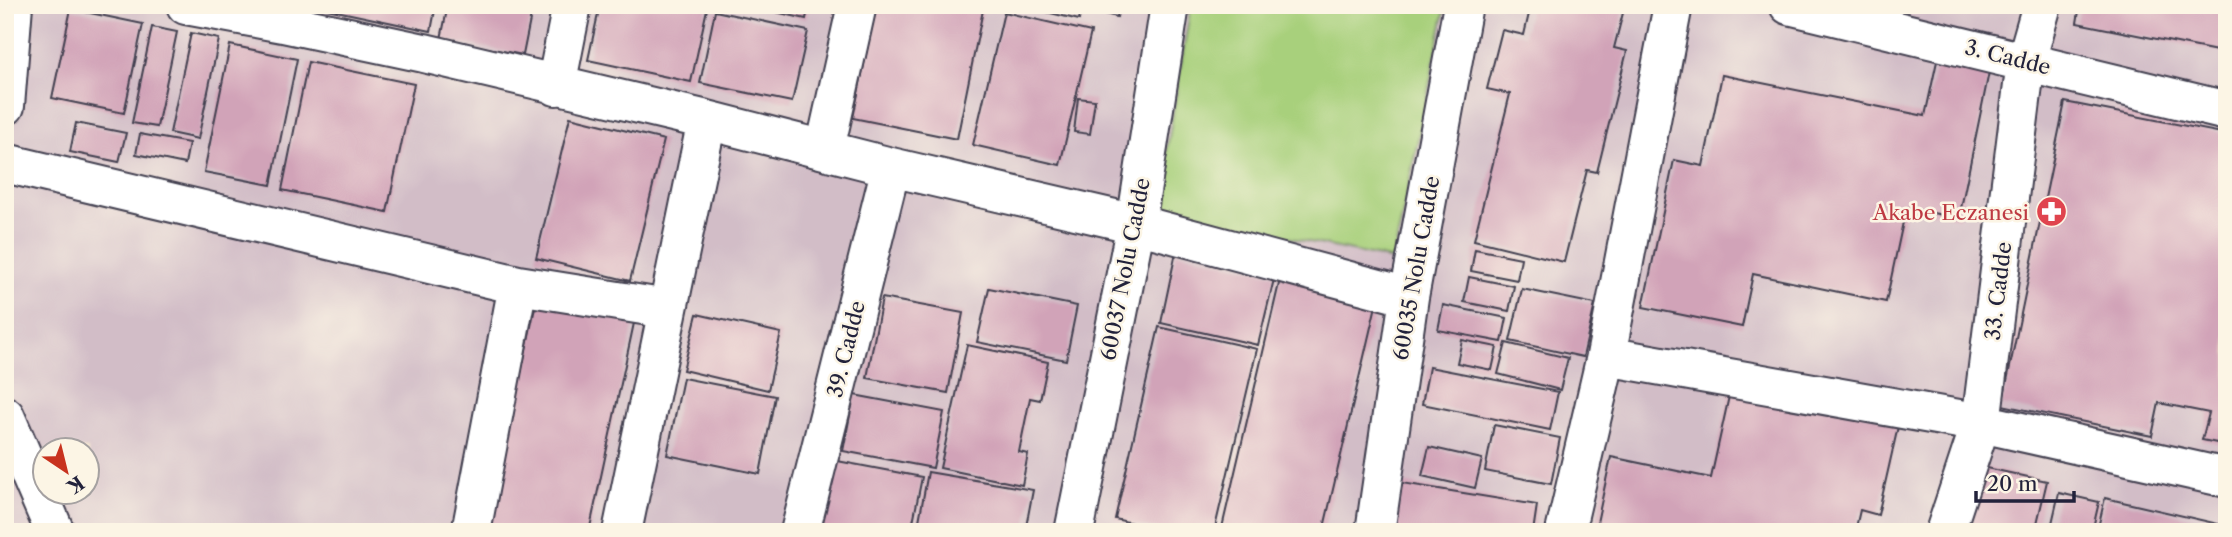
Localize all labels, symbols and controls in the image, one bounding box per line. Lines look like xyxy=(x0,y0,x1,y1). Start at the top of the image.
street label: 3. Cadde xyxy=(1963,34,2053,80)
street label: 60035 Nolu Cadde xyxy=(1387,174,1445,362)
street label: 60037 Nolu Cadde xyxy=(1095,176,1155,362)
pharmacy icon: Akabe Eczanesi xyxy=(2035,195,2069,229)
place label: Akabe Eczanesi xyxy=(1872,200,2029,225)
street label: 33. Cadde xyxy=(1980,240,2016,342)
street label: 39. Cadde xyxy=(822,298,870,400)
north arrow xyxy=(32,435,102,505)
scale bar xyxy=(1976,460,2074,504)
text: K xyxy=(62,471,88,499)
text: 20 m xyxy=(1987,471,2038,496)

